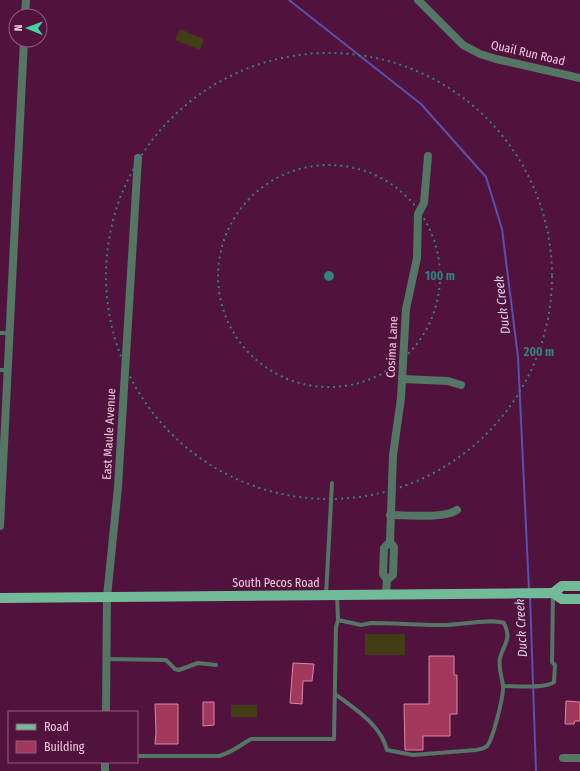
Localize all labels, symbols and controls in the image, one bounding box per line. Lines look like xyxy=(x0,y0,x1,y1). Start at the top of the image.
north arrow xyxy=(8,8,48,48)
text: N xyxy=(12,24,25,31)
street label: Quail Run Road xyxy=(490,38,566,68)
centre of rings xyxy=(322,269,336,283)
text: 100 m xyxy=(425,269,455,283)
water label: Duck Creek xyxy=(491,274,513,335)
street label: Cosima Lane xyxy=(383,316,401,378)
text: 200 m xyxy=(523,345,554,359)
street label: East Maule Avenue xyxy=(100,388,118,480)
street label: South Pecos Road xyxy=(232,576,320,590)
water label: Duck Creek xyxy=(512,598,530,658)
legend xyxy=(8,711,138,763)
text: Road xyxy=(44,720,69,734)
text: Building xyxy=(44,740,85,754)

